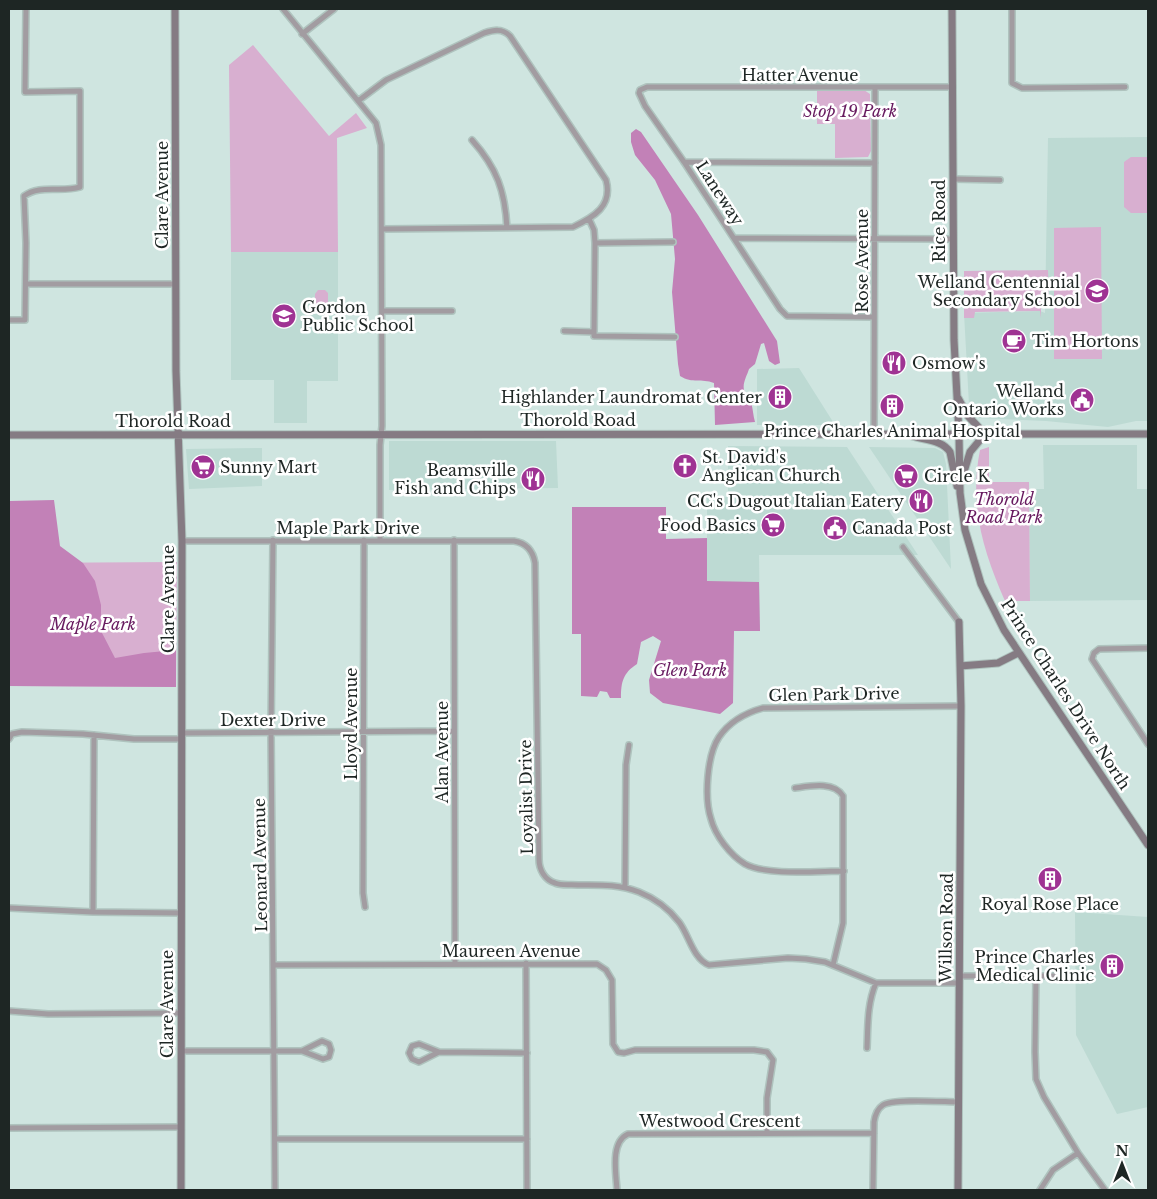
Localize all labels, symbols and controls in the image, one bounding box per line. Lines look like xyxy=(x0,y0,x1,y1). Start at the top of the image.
street label: Hatter Avenue xyxy=(741,65,859,85)
park label: Stop 19 Park xyxy=(803,101,897,121)
street label: Clare Avenue xyxy=(152,141,172,249)
street label: Laneway xyxy=(692,157,749,230)
street label: Rice Road xyxy=(929,179,949,262)
street label: Rose Avenue xyxy=(852,209,872,313)
place label: Welland Centennial Secondary School xyxy=(917,272,1080,310)
school or university icon: Welland Centennial Secondary School xyxy=(1084,278,1110,304)
place label: Gordon Public School xyxy=(302,297,414,335)
school or university icon: Gordon Public School xyxy=(271,303,297,329)
cafe icon: Tim Hortons xyxy=(1001,328,1027,354)
place label: Tim Hortons xyxy=(1032,331,1139,351)
restaurant icon: Osmow's xyxy=(881,350,907,376)
place label: Osmow's xyxy=(912,353,986,373)
place label: Welland Ontario Works xyxy=(943,381,1064,419)
building icon: Highlander Laundromat Center xyxy=(767,384,793,410)
place label: Highlander Laundromat Center xyxy=(501,387,762,407)
public building icon: Welland Ontario Works xyxy=(1069,387,1095,413)
building icon: Prince Charles Animal Hospital xyxy=(879,393,905,419)
street label: Thorold Road xyxy=(520,410,636,430)
street label: Thorold Road xyxy=(115,411,231,431)
place label: Prince Charles Animal Hospital xyxy=(764,421,1020,441)
place label: St. David's Anglican Church xyxy=(701,447,840,485)
church icon: St. David's Anglican Church xyxy=(672,453,698,479)
supermarket icon: Sunny Mart xyxy=(190,454,216,480)
place label: Sunny Mart xyxy=(220,457,317,477)
place label: Beamsville Fish and Chips xyxy=(394,460,516,498)
supermarket icon: Circle K xyxy=(893,463,919,489)
restaurant icon: Beamsville Fish and Chips xyxy=(520,466,546,492)
place label: Circle K xyxy=(924,466,990,486)
restaurant icon: CC's Dugout Italian Eatery xyxy=(908,488,934,514)
park label: Thorold Road Park xyxy=(964,489,1043,527)
place label: CC's Dugout Italian Eatery xyxy=(687,491,905,511)
supermarket icon: Food Basics xyxy=(760,512,786,538)
place label: Food Basics xyxy=(660,515,756,535)
public building icon: Canada Post xyxy=(822,515,848,541)
street label: Maple Park Drive xyxy=(276,518,420,538)
place label: Canada Post xyxy=(852,518,952,538)
street label: Clare Avenue xyxy=(158,545,178,653)
street label: Prince Charles Drive North xyxy=(997,595,1135,793)
park label: Maple Park xyxy=(49,614,136,634)
park label: Glen Park xyxy=(653,660,727,680)
street label: Lloyd Avenue xyxy=(341,668,361,780)
street label: Glen Park Drive xyxy=(768,683,900,705)
street label: Alan Avenue xyxy=(432,701,452,804)
street label: Dexter Drive xyxy=(220,710,326,730)
street label: Loyalist Drive xyxy=(515,739,537,855)
street label: Leonard Avenue xyxy=(249,798,271,932)
building icon: Royal Rose Place xyxy=(1037,866,1063,892)
street label: Willson Road xyxy=(935,872,957,984)
place label: Royal Rose Place xyxy=(981,894,1119,914)
street label: Maureen Avenue xyxy=(442,941,580,961)
place label: Prince Charles Medical Clinic xyxy=(975,947,1094,985)
street label: Clare Avenue xyxy=(157,950,177,1058)
building icon: Prince Charles Medical Clinic xyxy=(1099,953,1125,979)
street label: Westwood Crescent xyxy=(638,1111,801,1131)
north arrow xyxy=(1097,1139,1147,1189)
text: N xyxy=(1115,1142,1129,1160)

